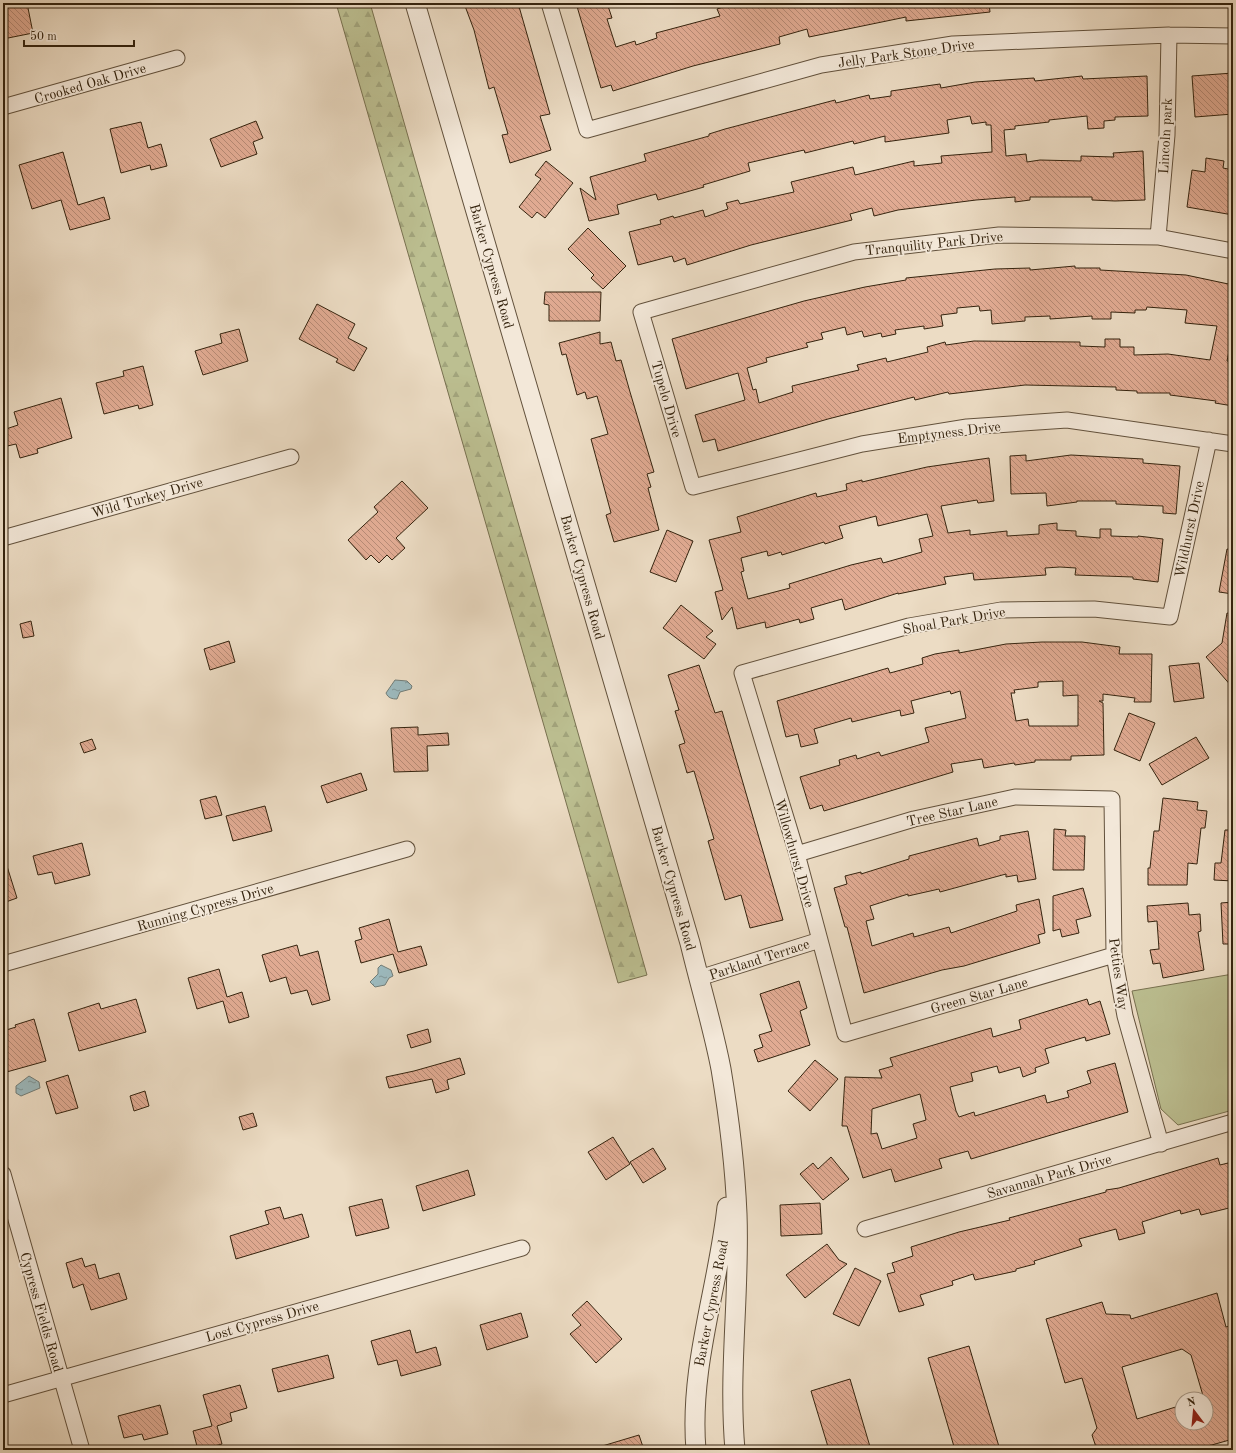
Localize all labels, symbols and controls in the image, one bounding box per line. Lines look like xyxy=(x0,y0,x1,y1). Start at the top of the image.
scale bar xyxy=(24,22,134,48)
text: 50 m xyxy=(30,30,57,43)
street label: Jelly Park Stone Drive xyxy=(837,37,975,71)
street label: Crooked Oak Drive xyxy=(33,61,148,107)
street label: Lincoln park xyxy=(1157,98,1175,174)
street label: Barker Cypress Road xyxy=(467,202,516,330)
street label: Tranquility Park Drive xyxy=(864,230,1004,258)
street label: Tupelo Drive xyxy=(648,359,684,439)
street label: Emptyness Drive xyxy=(897,420,1002,446)
street label: Wild Turkey Drive xyxy=(90,475,204,521)
street label: Wildhurst Drive xyxy=(1173,480,1207,579)
street label: Barker Cypress Road xyxy=(558,513,607,641)
street label: Shoal Park Drive xyxy=(902,605,1007,637)
street label: Tree Star Lane xyxy=(905,795,999,829)
street label: Willowhurst Drive xyxy=(772,797,816,909)
street label: Barker Cypress Road xyxy=(649,824,698,952)
street label: Running Cypress Drive xyxy=(135,882,275,934)
street label: Parkland Terrace xyxy=(707,937,811,983)
street label: Petties Way xyxy=(1106,937,1130,1012)
street label: Green Star Lane xyxy=(929,975,1030,1017)
street label: Savannah Park Drive xyxy=(985,1152,1113,1201)
street label: Barker Cypress Road xyxy=(693,1238,731,1368)
street label: Cypress Fields Road xyxy=(17,1251,65,1374)
street label: Lost Cypress Drive xyxy=(204,1299,321,1345)
north arrow xyxy=(1174,1391,1214,1431)
text: N xyxy=(1186,1396,1198,1409)

